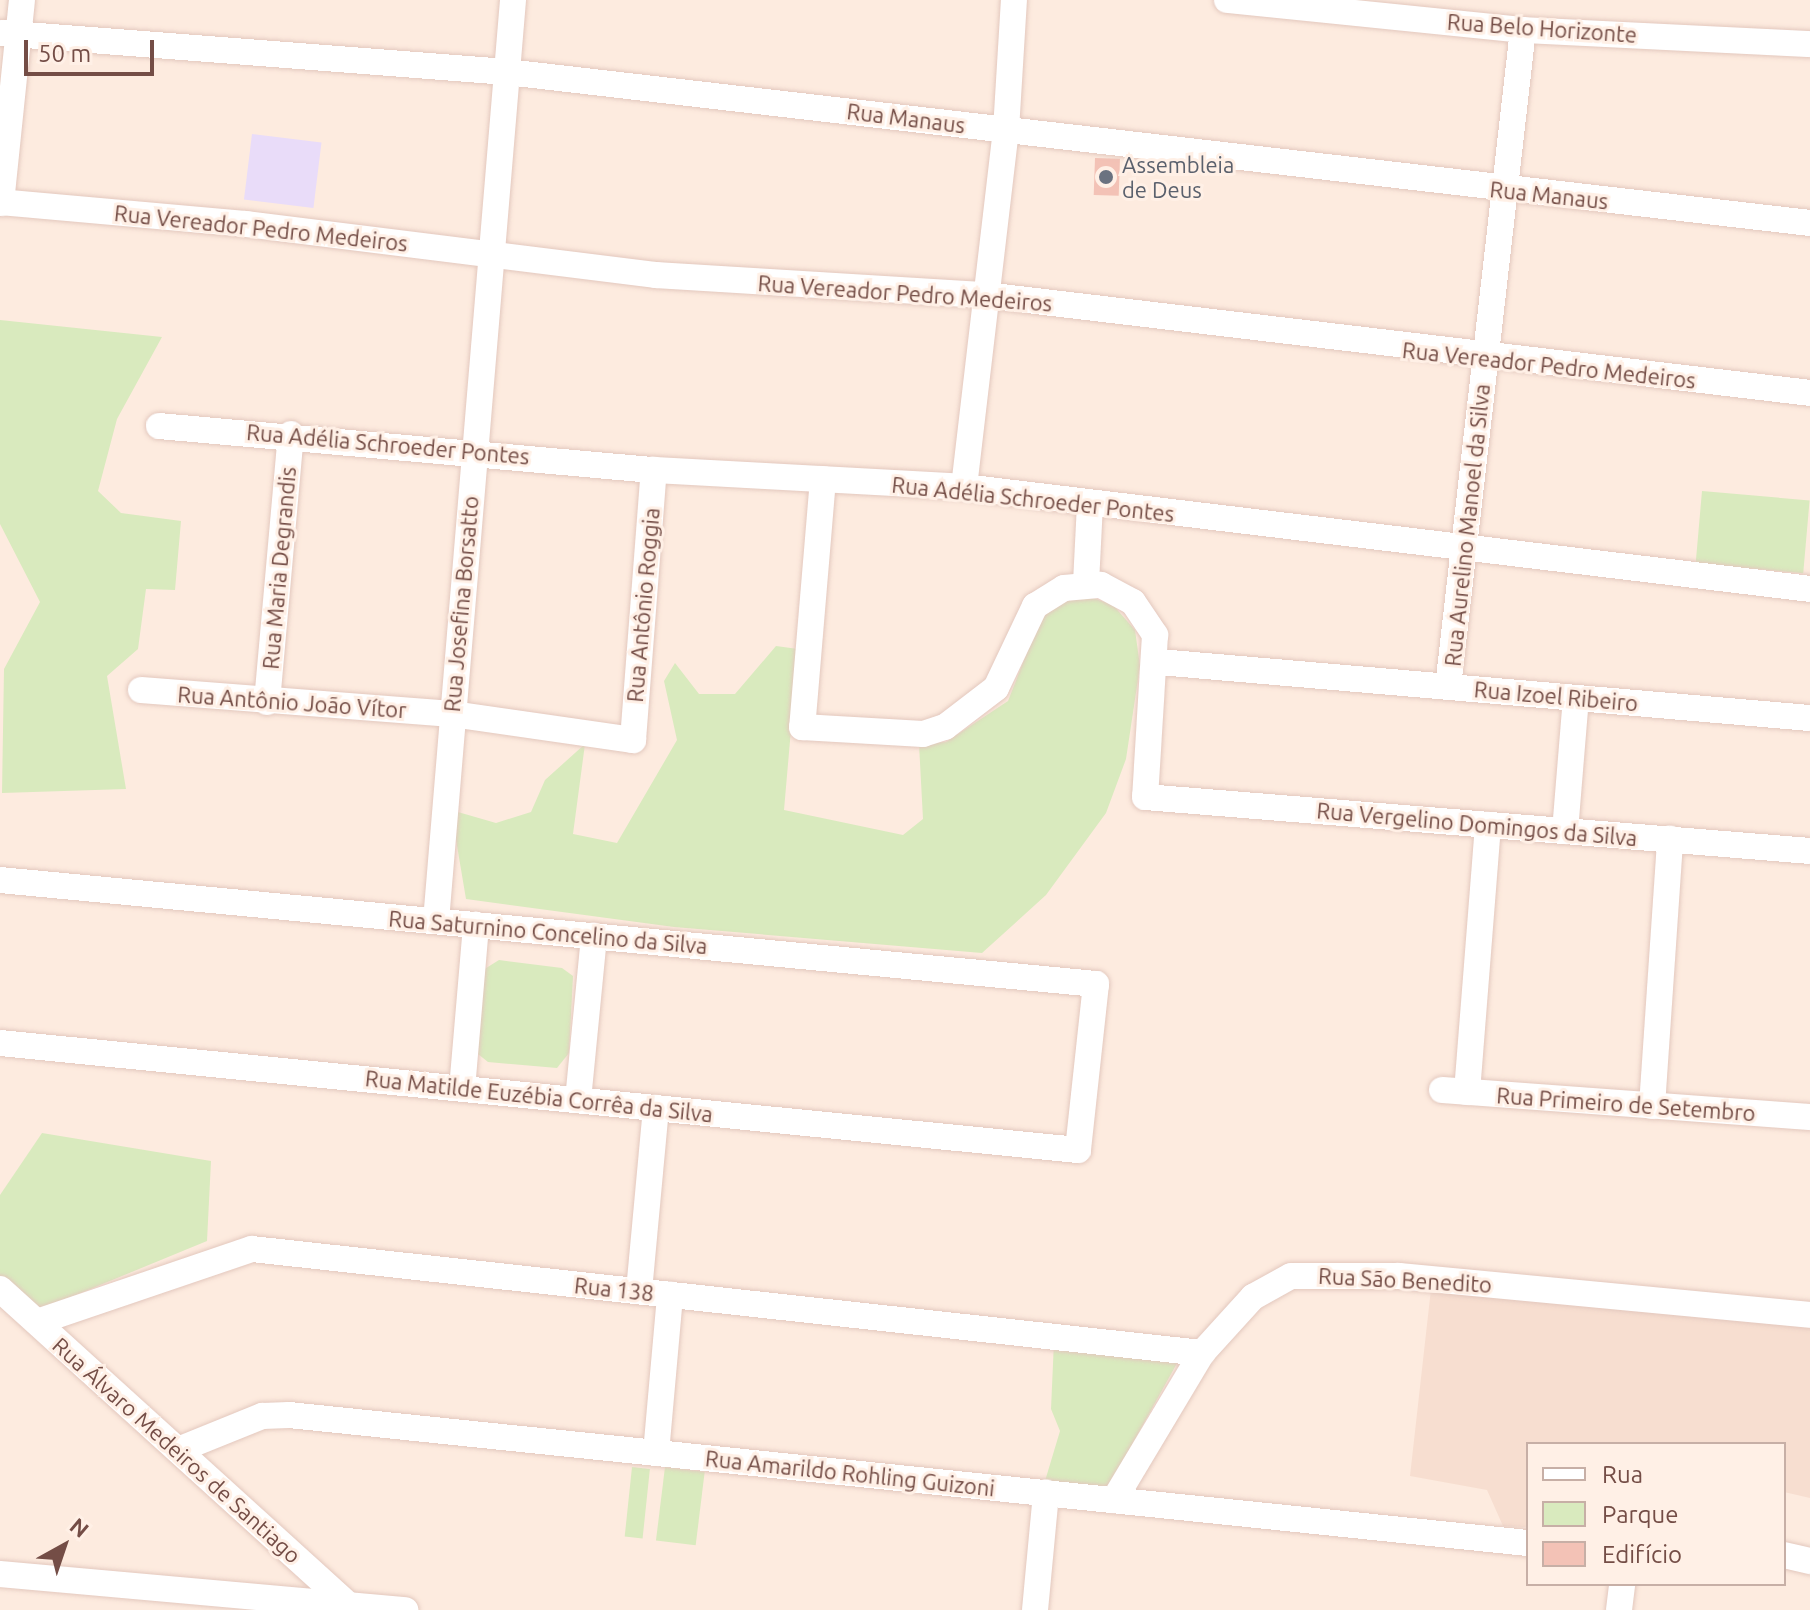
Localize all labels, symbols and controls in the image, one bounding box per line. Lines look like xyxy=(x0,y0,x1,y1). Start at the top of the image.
street label: Rua Belo Horizonte xyxy=(1446,8,1638,48)
scale bar xyxy=(28,24,158,74)
text: 50 m xyxy=(38,40,91,67)
street label: Rua Manaus xyxy=(845,98,967,138)
place label: Assembleia de Deus xyxy=(1122,151,1234,202)
marker: Assembleia de Deus xyxy=(1097,168,1115,186)
street label: Rua Manaus xyxy=(1488,176,1610,214)
street label: Rua Vereador Pedro Medeiros xyxy=(113,199,409,257)
street label: Rua Vereador Pedro Medeiros xyxy=(757,270,1053,316)
street label: Rua Vereador Pedro Medeiros xyxy=(1401,336,1697,394)
street label: Rua Aurelino Manoel da Silva xyxy=(1439,382,1495,668)
street label: Rua Adélia Schroeder Pontes xyxy=(245,418,531,470)
street label: Rua Maria Degrandis xyxy=(257,466,301,670)
street label: Rua Adélia Schroeder Pontes xyxy=(890,471,1176,527)
street label: Rua Josefina Borsatto xyxy=(438,495,484,713)
street label: Rua Antônio Roggia xyxy=(621,507,665,703)
street label: Rua Izoel Ribeiro xyxy=(1473,676,1639,716)
street label: Rua Antônio João Vítor xyxy=(177,681,407,723)
street label: Rua Vergelino Domingos da Silva xyxy=(1316,797,1638,851)
street label: Rua Saturnino Concelino da Silva xyxy=(387,905,709,959)
street label: Rua Matilde Euzébia Corrêa da Silva xyxy=(364,1065,714,1127)
street label: Rua Primeiro de Setembro xyxy=(1496,1082,1756,1126)
street label: Rua São Benedito xyxy=(1317,1262,1493,1298)
street label: Rua 138 xyxy=(573,1272,655,1306)
street label: Rua Álvaro Medeiros de Santiago xyxy=(48,1332,306,1568)
legend xyxy=(1526,1442,1786,1586)
street label: Rua Amarildo Rohling Guizoni xyxy=(704,1445,996,1501)
text: Rua xyxy=(1602,1461,1643,1488)
text: Parque xyxy=(1602,1501,1679,1528)
north arrow xyxy=(24,1506,104,1586)
text: N xyxy=(65,1512,94,1542)
text: Edifício xyxy=(1602,1541,1682,1568)

